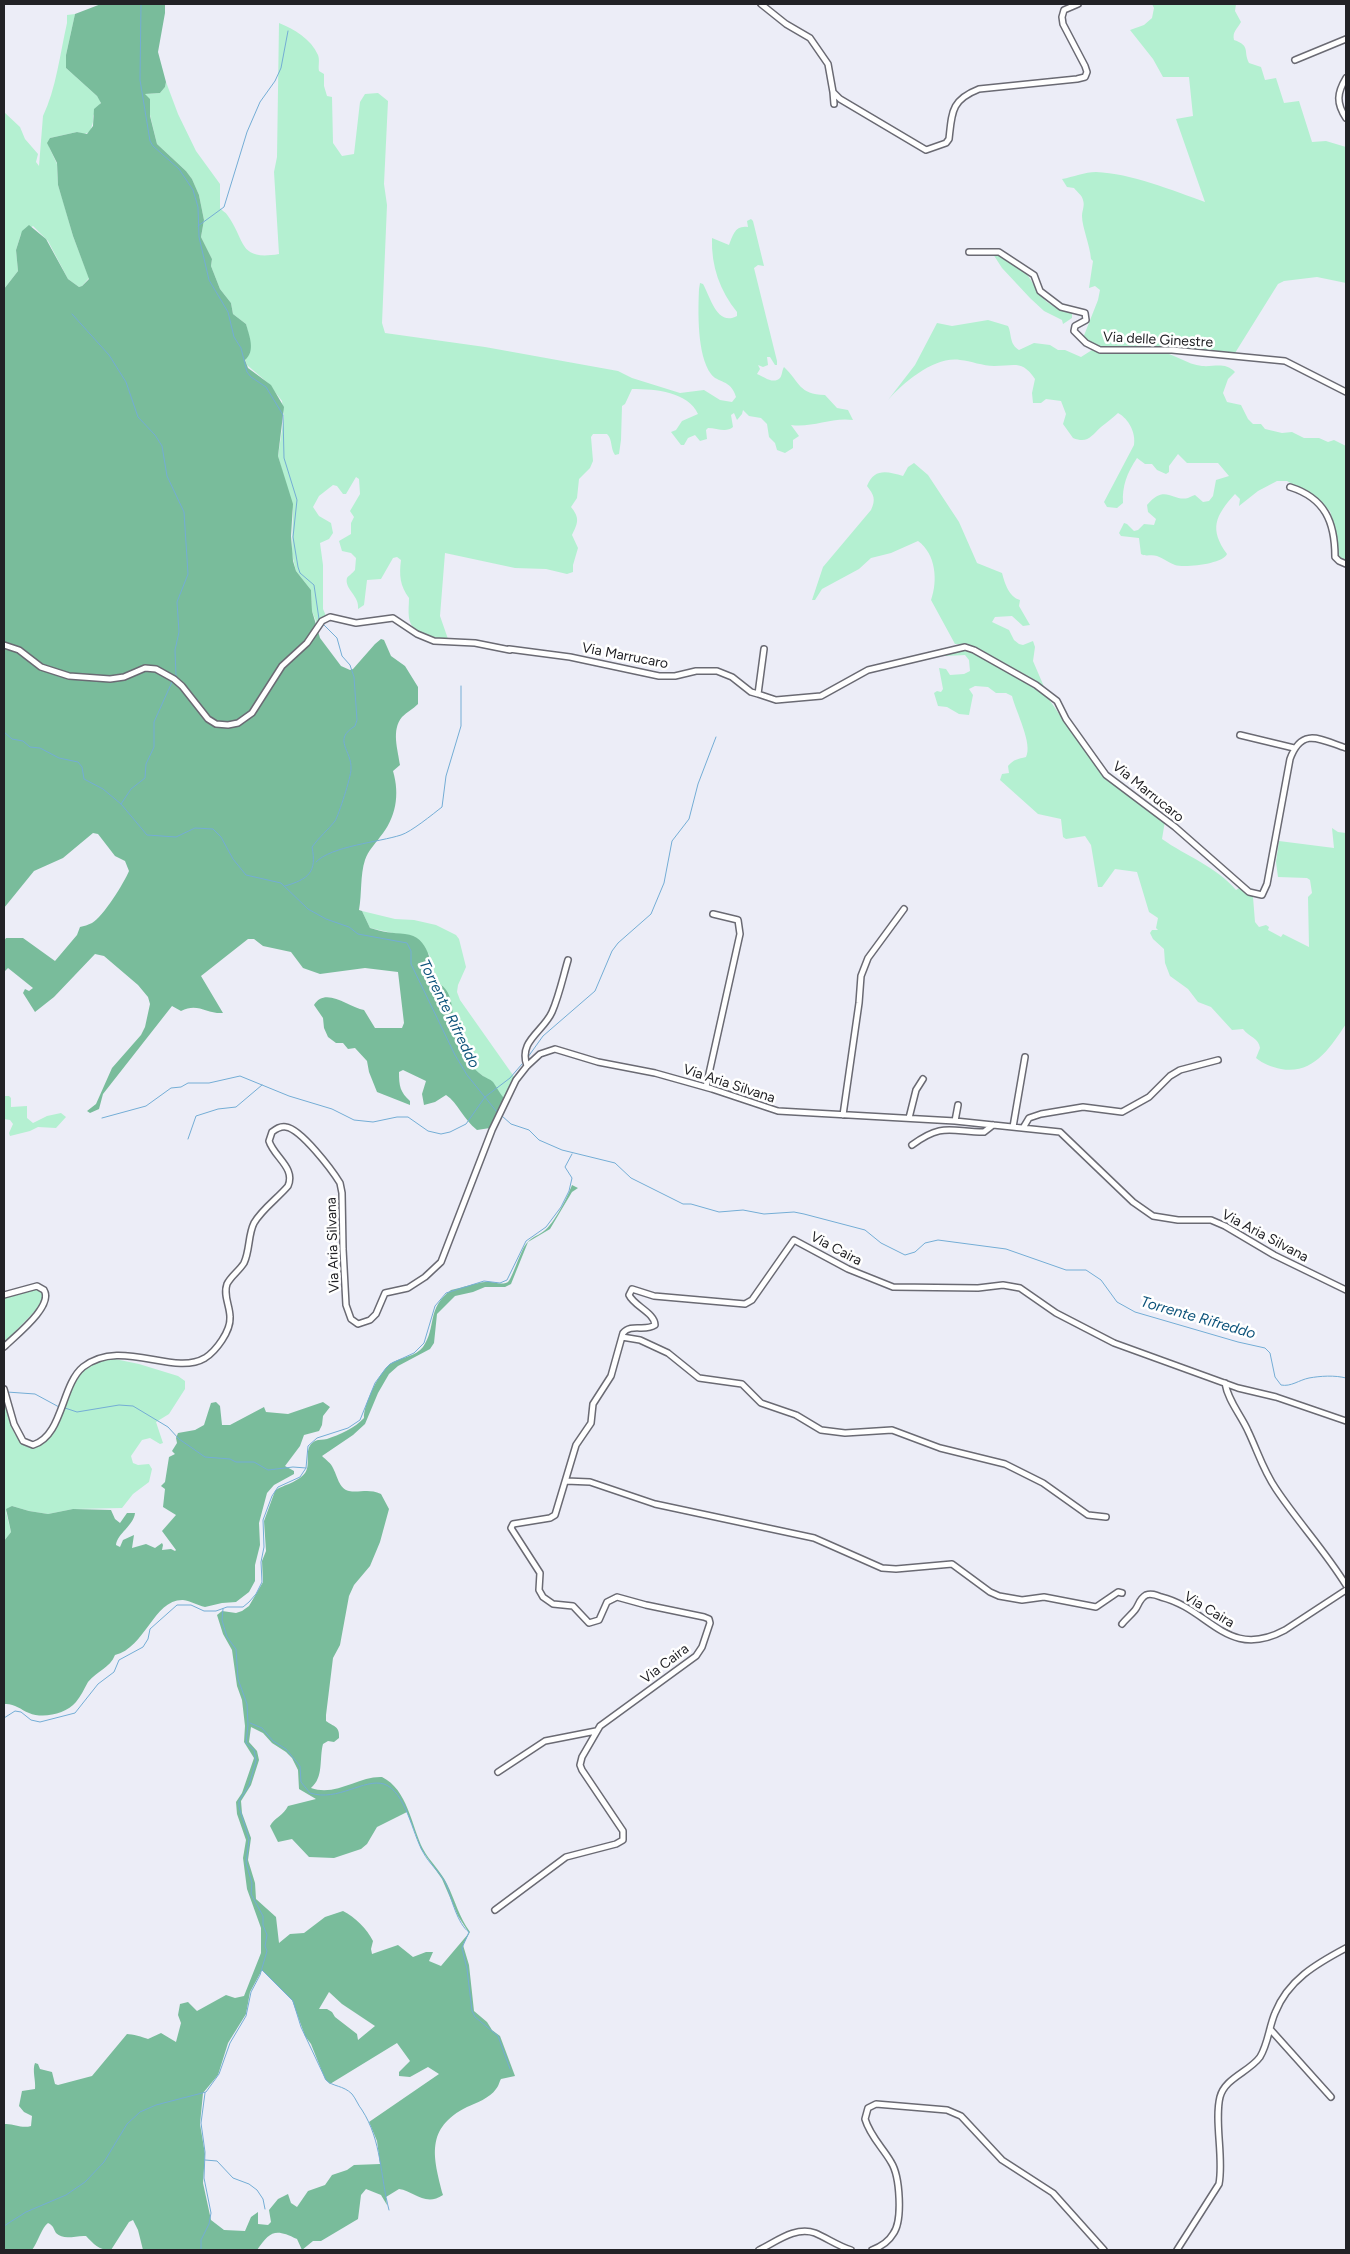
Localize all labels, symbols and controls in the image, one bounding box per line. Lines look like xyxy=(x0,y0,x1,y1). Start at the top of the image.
street label: Via delle Ginestre xyxy=(1103,329,1213,351)
street label: Via Marrucaro xyxy=(581,639,669,673)
street label: Via Marrucaro xyxy=(1109,758,1187,826)
water label: Torrente Rifreddo xyxy=(415,957,483,1071)
street label: Via Aria Silvana xyxy=(681,1061,777,1107)
street label: Via Aria Silvana xyxy=(323,1197,343,1293)
street label: Via Aria Silvana xyxy=(1219,1206,1311,1266)
street label: Via Caira xyxy=(807,1228,865,1270)
water label: Torrente Rifreddo xyxy=(1139,1293,1257,1343)
street label: Via Caira xyxy=(1181,1588,1237,1632)
street label: Via Caira xyxy=(638,1640,692,1688)

